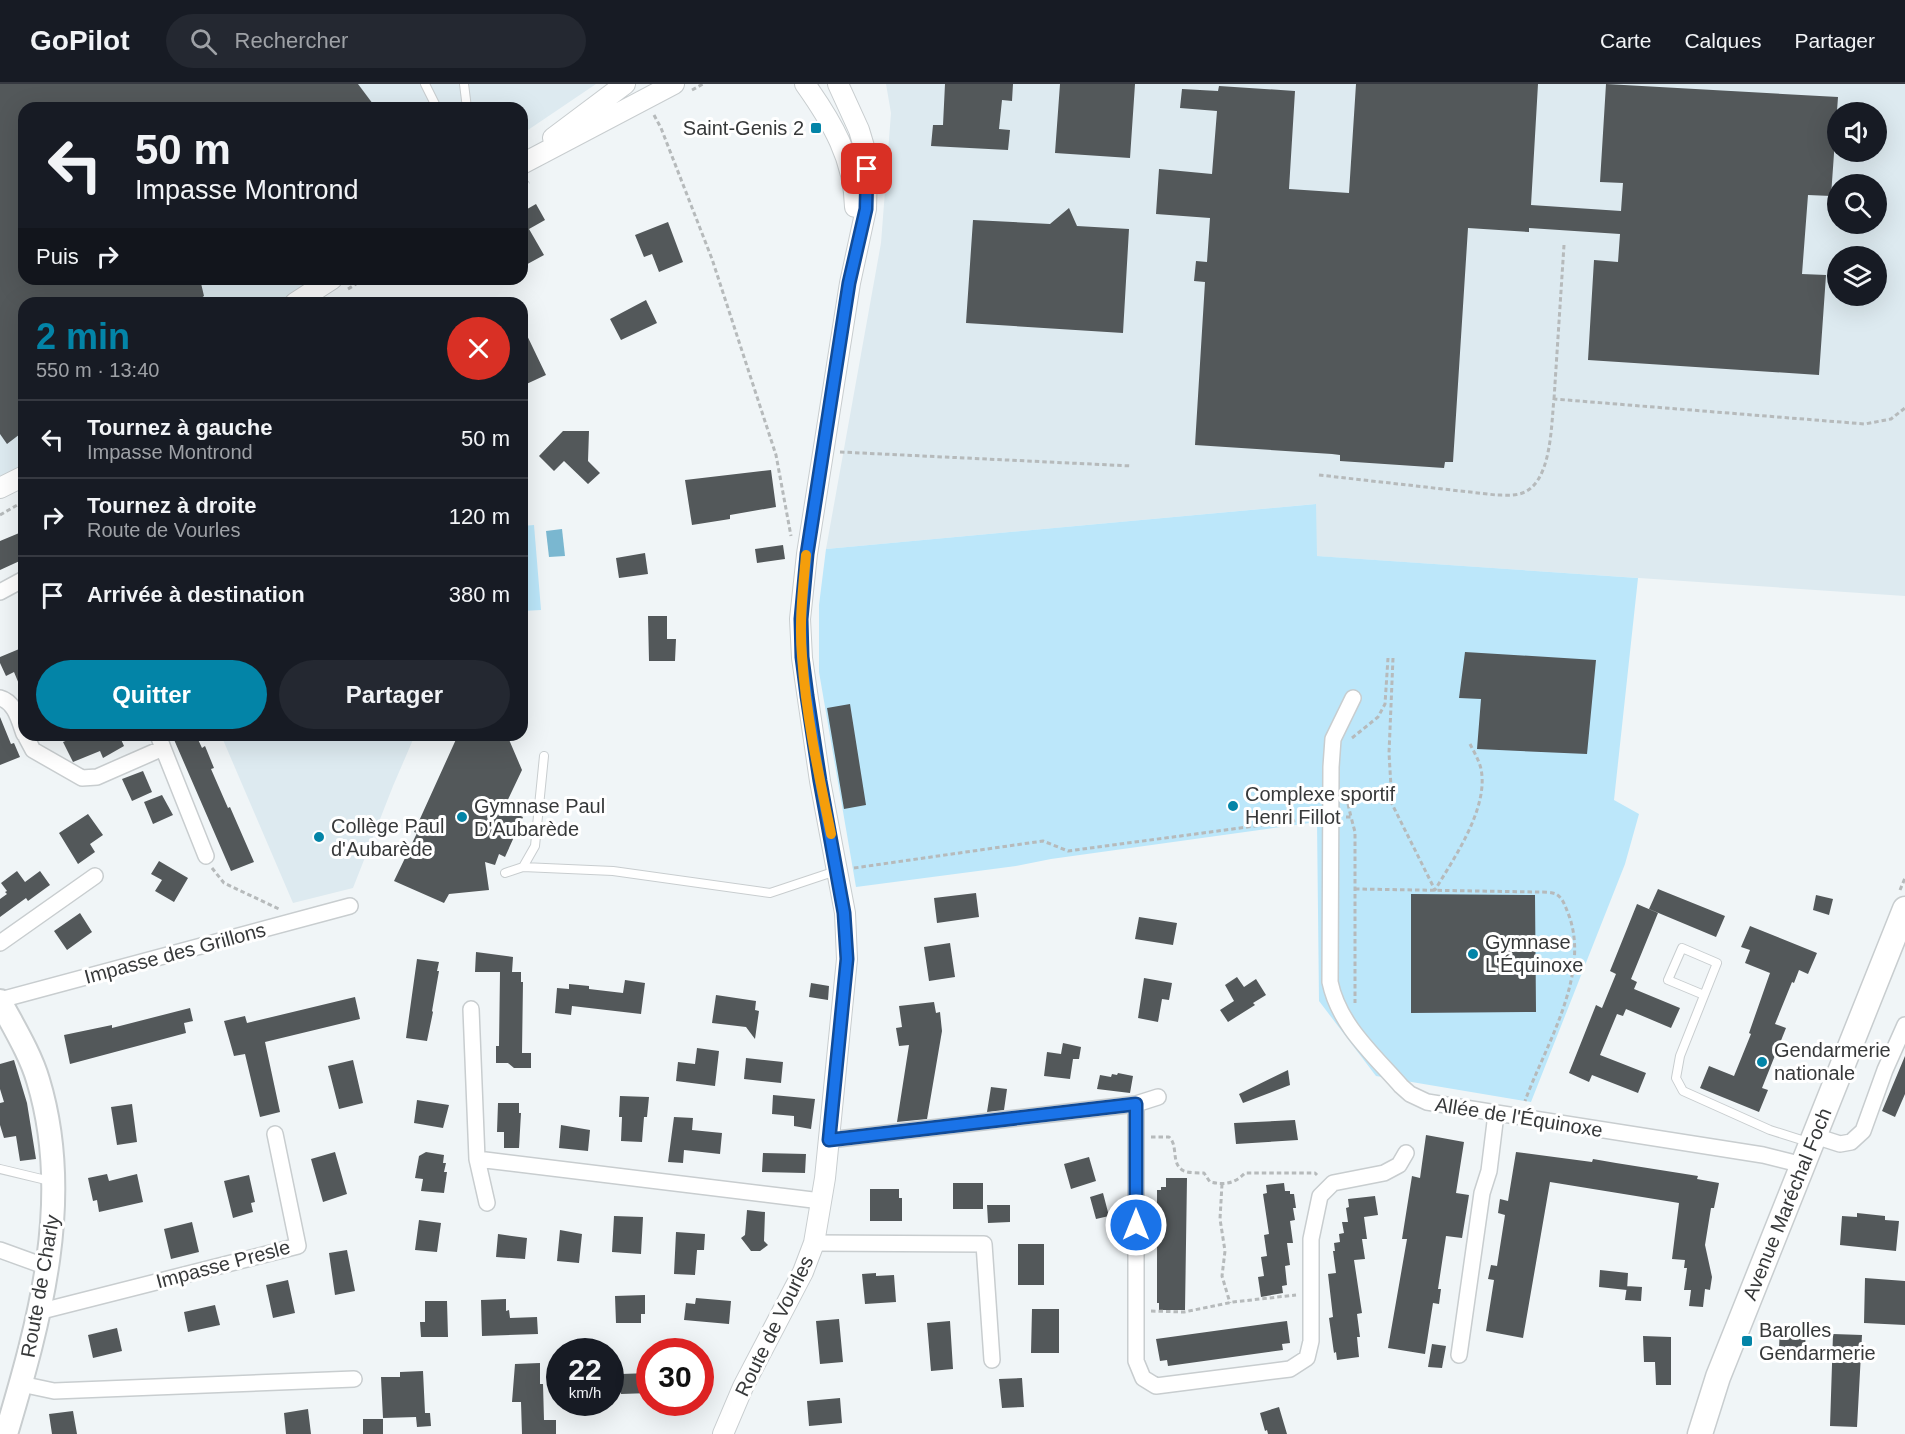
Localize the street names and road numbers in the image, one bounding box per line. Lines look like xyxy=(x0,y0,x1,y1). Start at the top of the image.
street label: Impasse des Grillons xyxy=(82,918,268,988)
street label: Allée de l'Équinoxe xyxy=(1434,1093,1604,1141)
street label: Avenue Maréchal Foch xyxy=(1738,1105,1836,1303)
street label: Route de Charly xyxy=(17,1213,63,1359)
street label: Impasse Presle xyxy=(154,1236,292,1292)
street label: Route de Vourles xyxy=(730,1252,818,1400)

